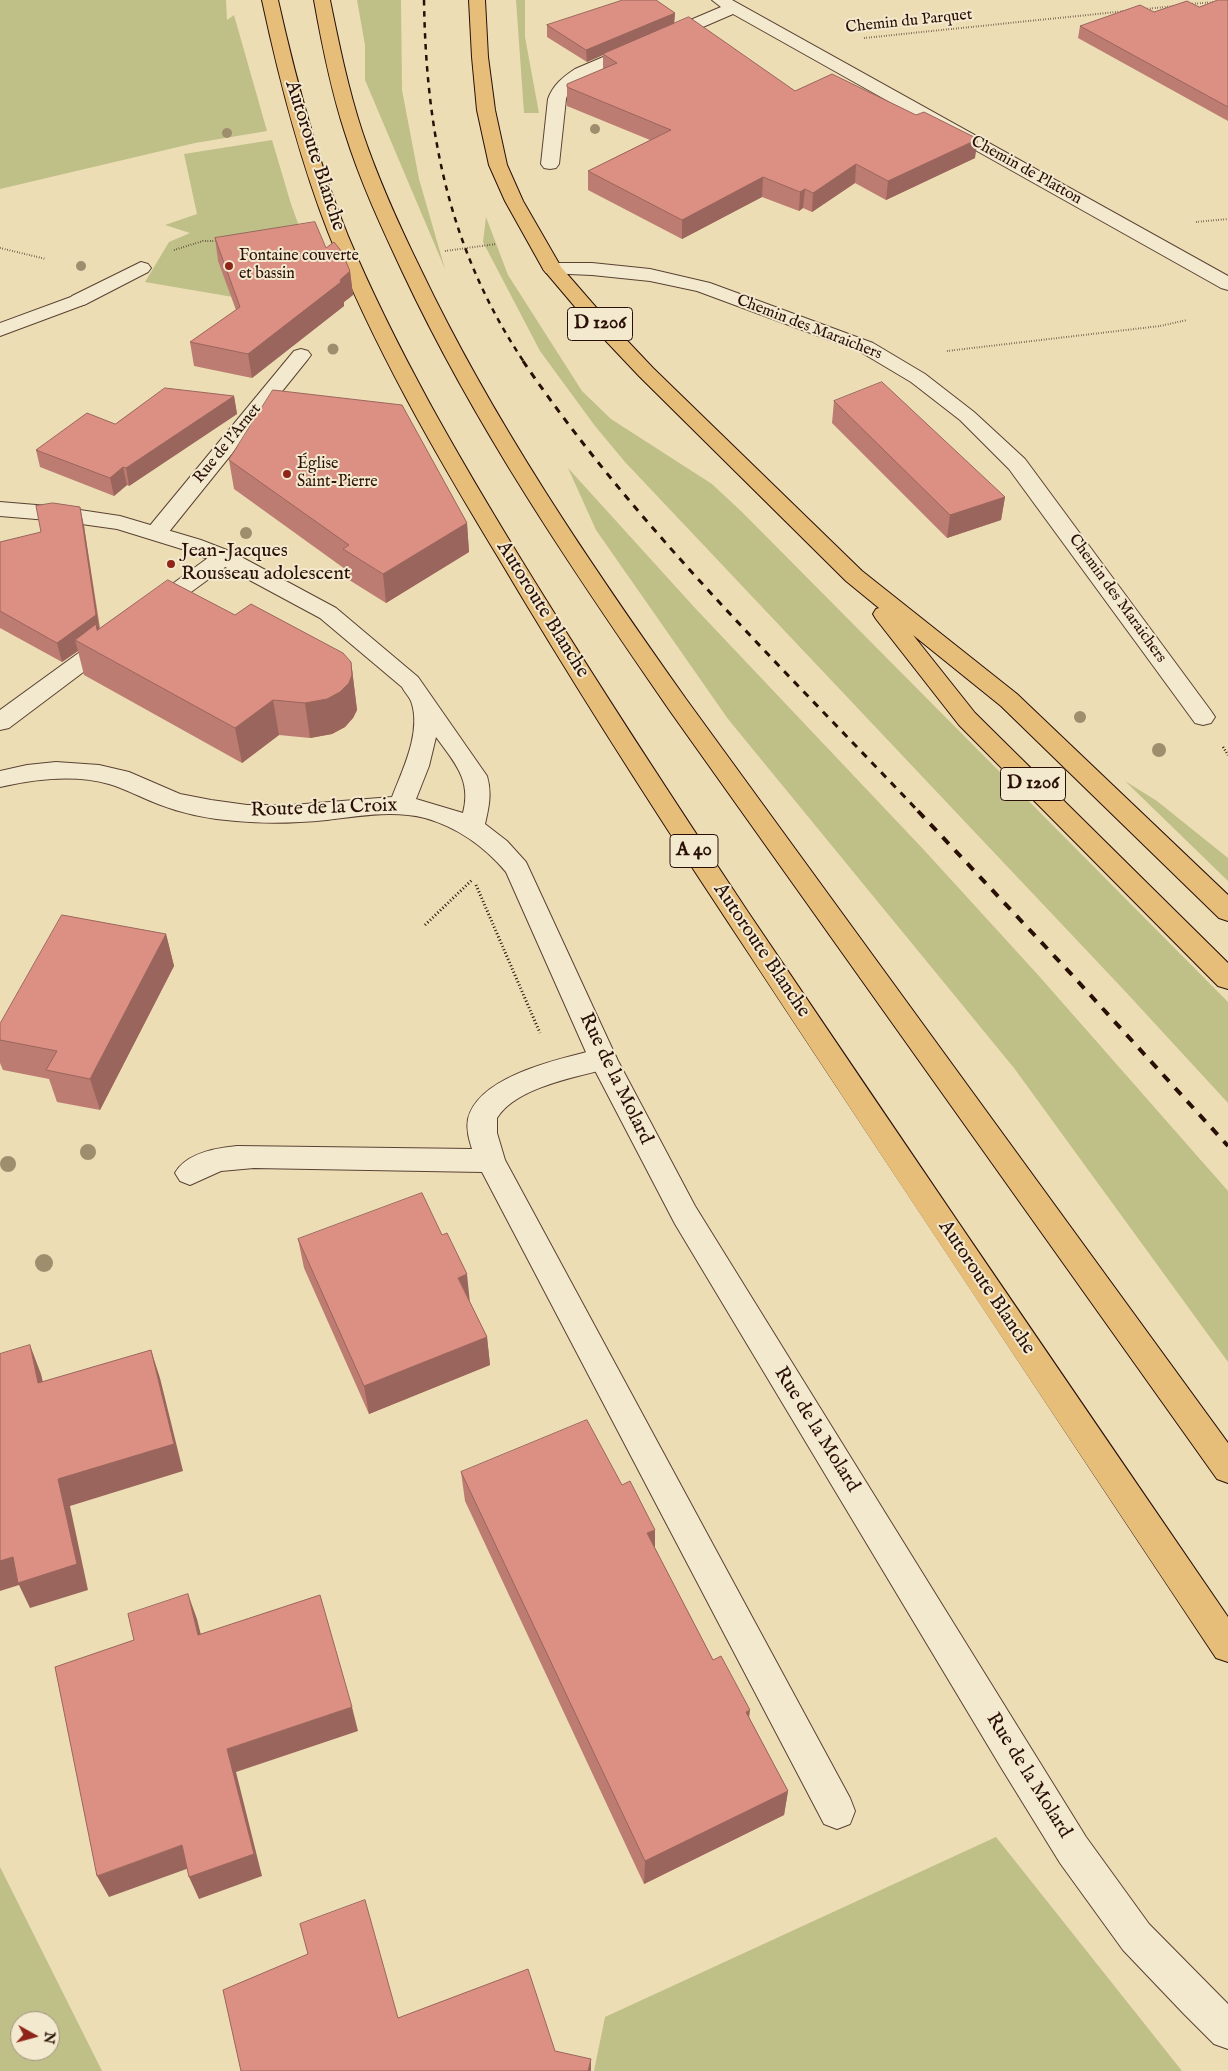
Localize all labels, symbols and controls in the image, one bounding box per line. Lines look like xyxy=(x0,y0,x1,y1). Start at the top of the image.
street label: Chemin du Parquet xyxy=(845,6,973,38)
street label: Autoroute Blanche xyxy=(278,78,350,234)
street label: Chemin de Platton xyxy=(967,133,1085,209)
place label: Fontaine couverte et bassin xyxy=(239,247,359,285)
marker: Fontaine couverte et bassin xyxy=(223,260,235,272)
street label: Chemin des Maraichers xyxy=(734,291,884,365)
road number: D 1206 xyxy=(568,308,632,340)
street label: Rue de l'Arnet xyxy=(190,400,266,488)
place label: Église Saint-Pierre xyxy=(297,455,378,493)
marker: Église Saint-Pierre xyxy=(281,468,293,480)
street label: Chemin des Maraichers xyxy=(1064,531,1170,667)
street label: Autoroute Blanche xyxy=(490,537,594,683)
place label: Jean-Jacques Rousseau adolescent xyxy=(181,540,351,587)
marker: Jean-Jacques Rousseau adolescent xyxy=(165,558,177,570)
road number: D 1206 xyxy=(1000,768,1066,801)
street label: Route de la Croix xyxy=(250,794,398,824)
road number: A 40 xyxy=(670,834,718,868)
street label: Autoroute Blanche xyxy=(707,879,815,1023)
street label: Rue de la Molard xyxy=(573,1009,657,1149)
street label: Autoroute Blanche xyxy=(932,1216,1040,1360)
street label: Rue de la Molard xyxy=(768,1363,864,1497)
street label: Rue de la Molard xyxy=(980,1709,1076,1843)
north arrow xyxy=(10,2011,60,2061)
text: N xyxy=(39,2031,59,2045)

